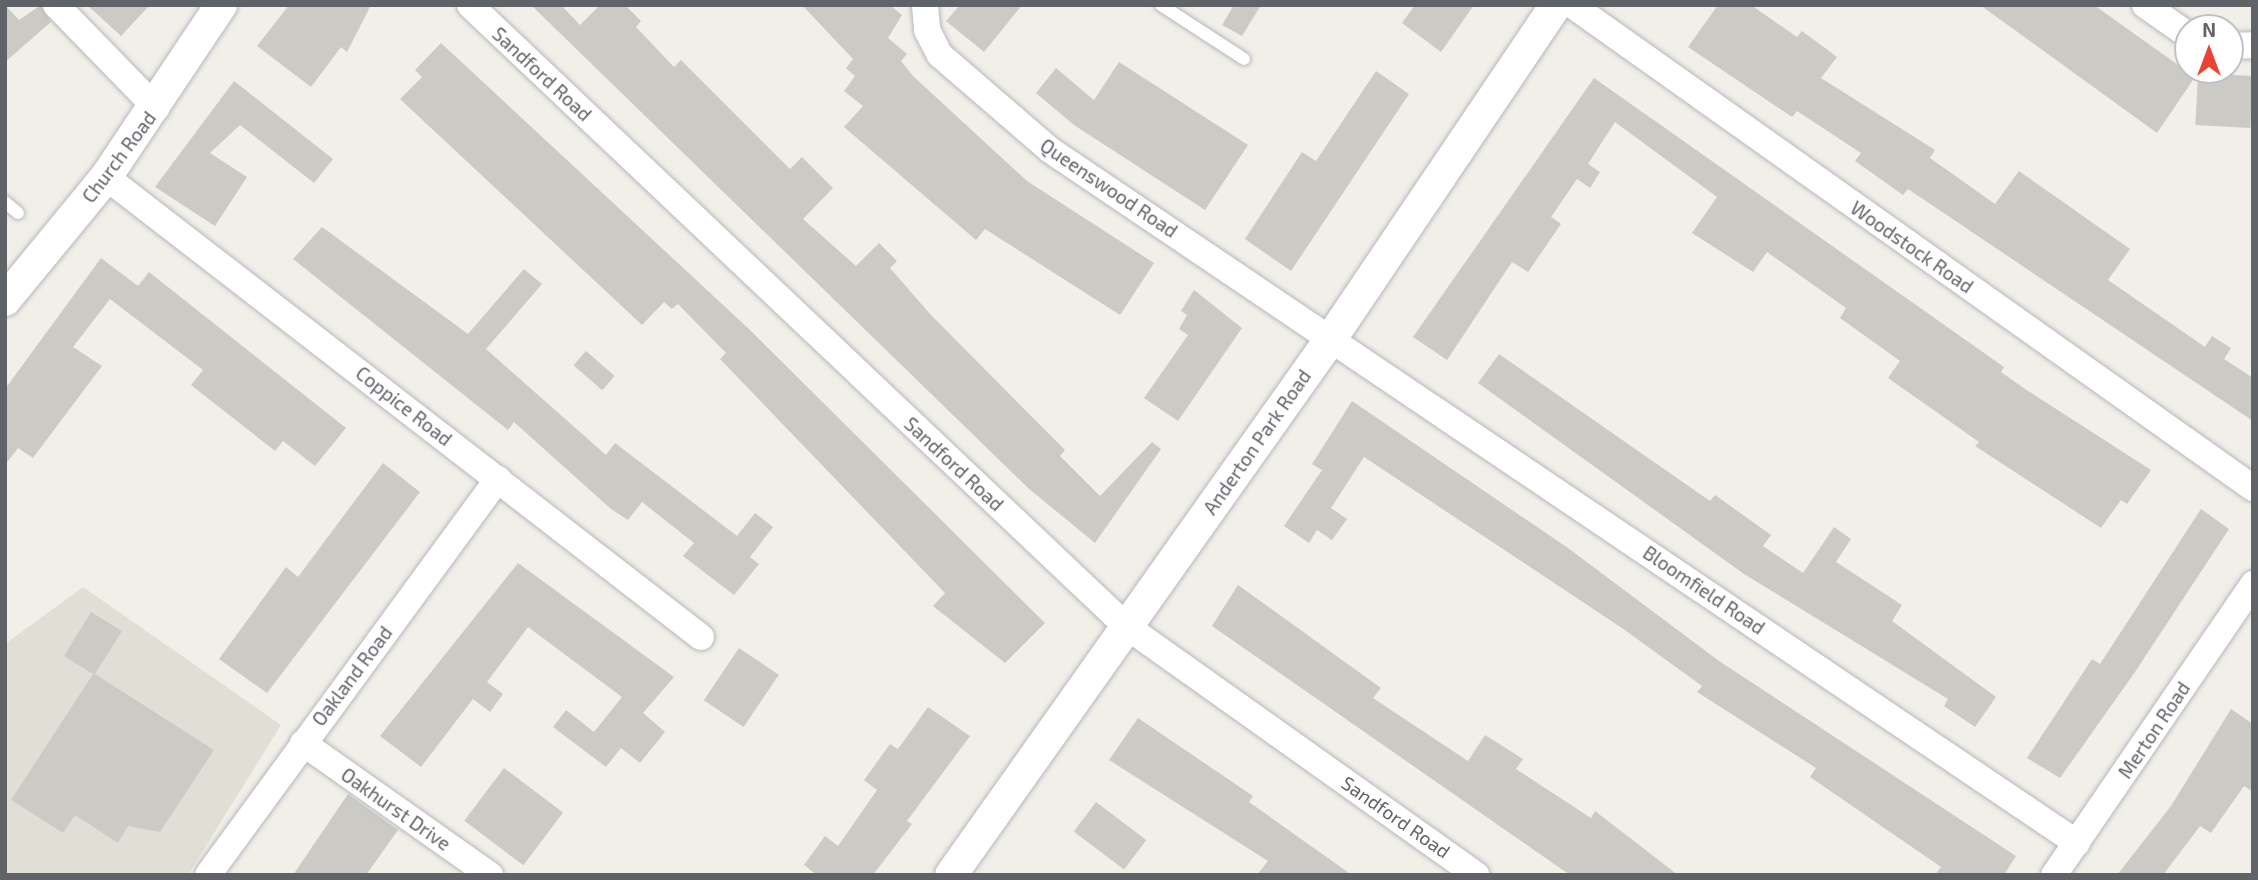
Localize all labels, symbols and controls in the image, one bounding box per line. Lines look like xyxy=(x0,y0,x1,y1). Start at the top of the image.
north arrow xyxy=(2174,14,2244,84)
text: N xyxy=(2202,18,2216,41)
street label: Sandford Road xyxy=(488,22,596,126)
street label: Church Road xyxy=(77,107,161,207)
street label: Queenswood Road xyxy=(1036,134,1182,242)
street label: Woodstock Road xyxy=(1846,196,1978,298)
street label: Coppice Road xyxy=(351,361,457,451)
street label: Anderton Park Road xyxy=(1198,365,1316,519)
street label: Sandford Road xyxy=(900,412,1008,516)
street label: Bloomfield Road xyxy=(1639,541,1769,639)
street label: Oakland Road xyxy=(307,622,397,730)
street label: Merton Road xyxy=(2113,677,2195,783)
street label: Oakhurst Drive xyxy=(337,763,455,855)
street label: Sandford Road xyxy=(1337,771,1455,863)

